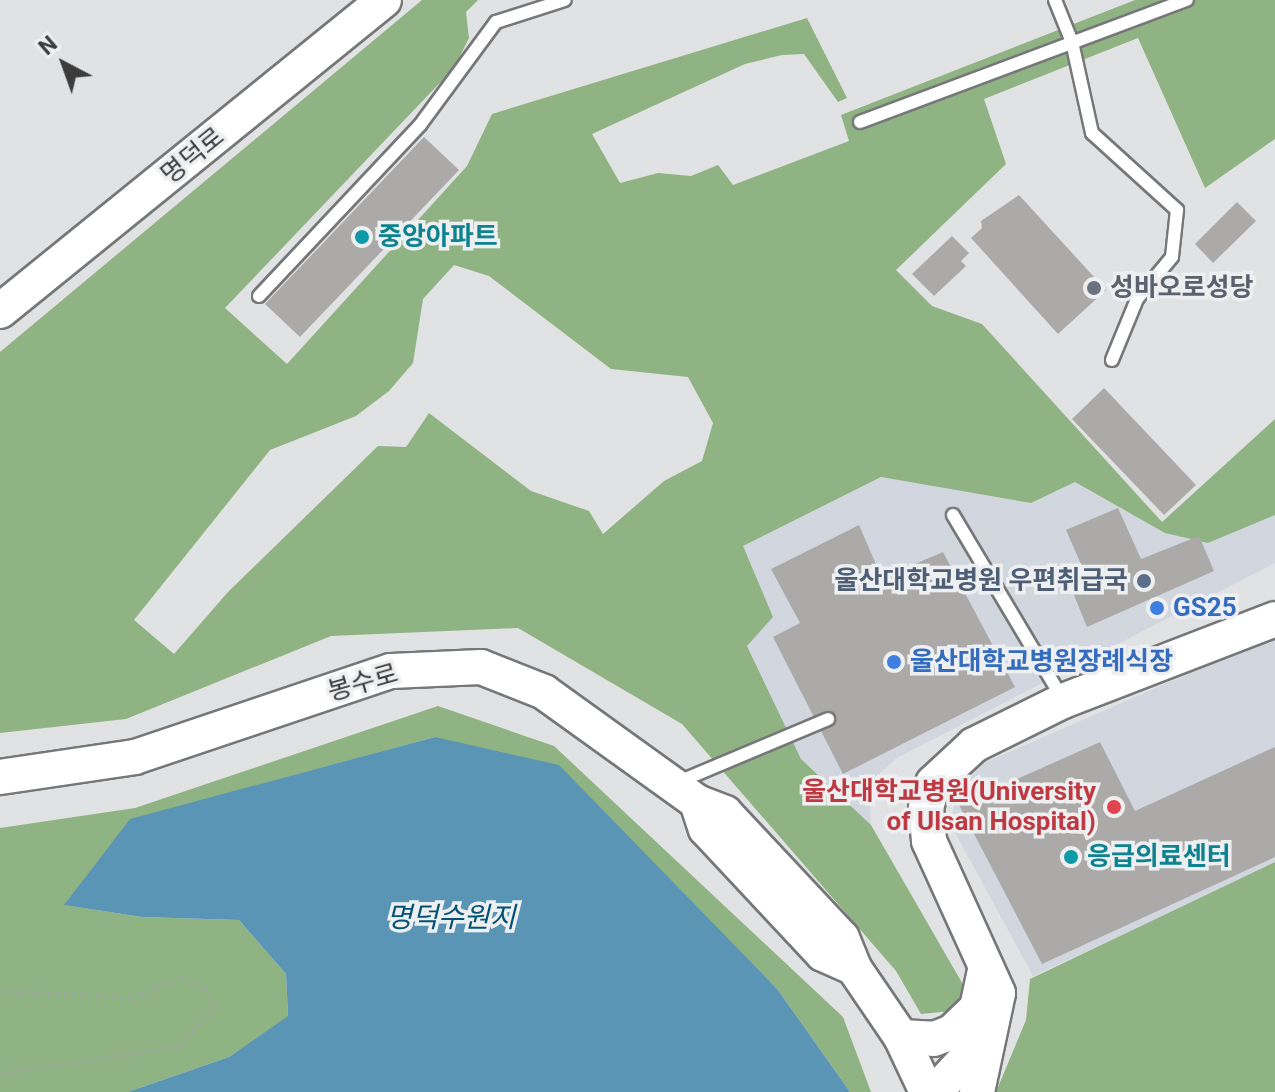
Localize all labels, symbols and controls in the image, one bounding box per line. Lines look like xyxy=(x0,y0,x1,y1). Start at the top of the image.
north arrow xyxy=(24,24,104,104)
text: N xyxy=(34,31,62,60)
street label: 명덕로 xyxy=(155,121,231,191)
place label: 중앙아파트 xyxy=(378,221,498,253)
marker: 중앙아파트 xyxy=(353,228,371,246)
place label: 성바오로성당 xyxy=(1110,272,1254,304)
marker: 성바오로성당 xyxy=(1085,279,1103,297)
place label: 울산대학교병원 우편취급국 xyxy=(834,565,1128,597)
marker: 울산대학교병원 우편취급국 xyxy=(1135,572,1153,590)
place label: GS25 xyxy=(1173,592,1237,624)
marker: GS25 xyxy=(1148,599,1166,617)
place label: 울산대학교병원장례식장 xyxy=(910,646,1173,678)
marker: 울산대학교병원장례식장 xyxy=(885,653,903,671)
street label: 봉수로 xyxy=(324,658,402,708)
place label: 울산대학교병원(University of Ulsan Hospital) xyxy=(802,776,1096,838)
marker: 울산대학교병원(University of Ulsan Hospital) xyxy=(1103,796,1125,818)
place label: 응급의료센터 xyxy=(1087,841,1231,873)
marker: 응급의료센터 xyxy=(1062,848,1080,866)
water label: 명덕수원지 xyxy=(387,901,515,935)

